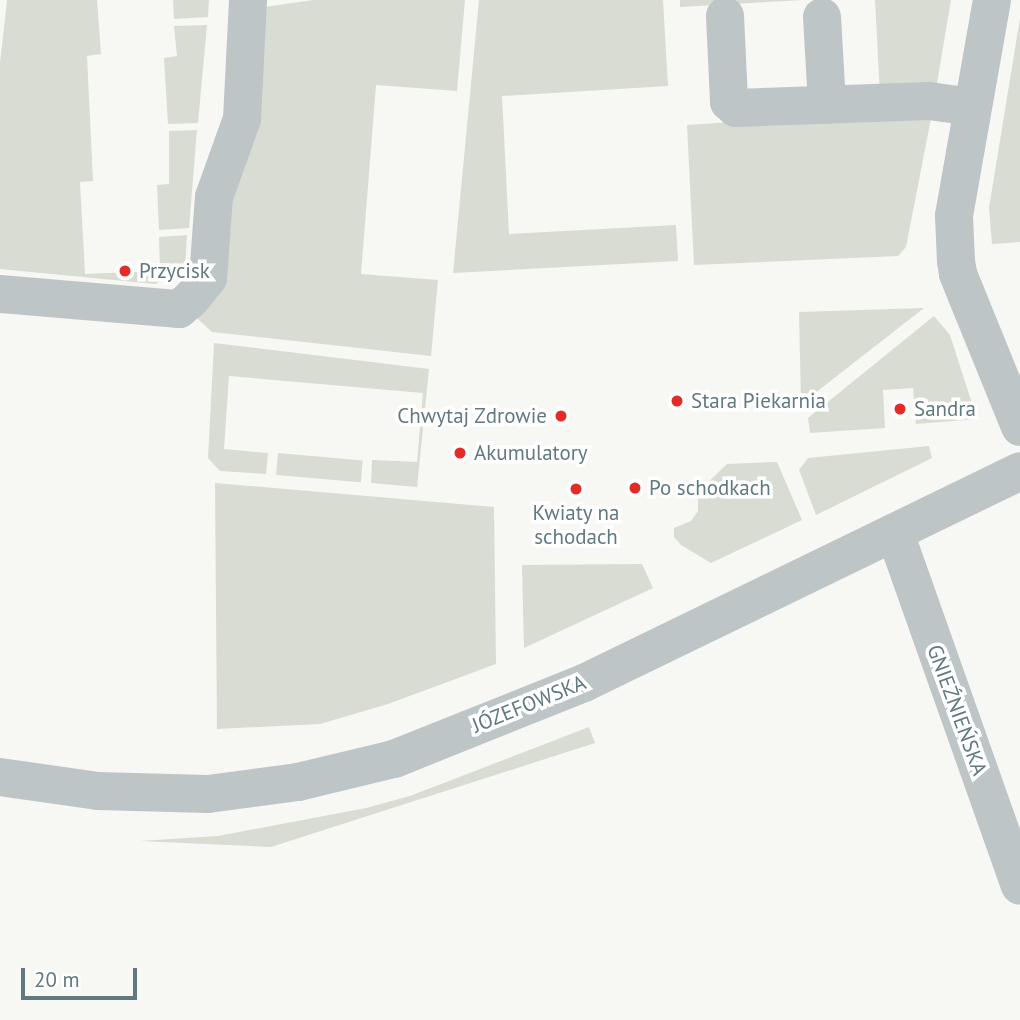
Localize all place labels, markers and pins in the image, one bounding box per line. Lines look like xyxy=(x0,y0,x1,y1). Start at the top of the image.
place label: Przycisk xyxy=(139,258,210,284)
marker: Przycisk xyxy=(117,263,133,279)
place label: Stara Piekarnia xyxy=(691,388,826,414)
marker: Stara Piekarnia xyxy=(669,393,685,409)
place label: Sandra xyxy=(914,396,976,422)
marker: Sandra xyxy=(892,401,908,417)
place label: Chwytaj Zdrowie xyxy=(397,403,547,429)
marker: Chwytaj Zdrowie xyxy=(553,408,569,424)
place label: Akumulatory xyxy=(474,440,588,466)
marker: Akumulatory xyxy=(452,445,468,461)
place label: Po schodkach xyxy=(649,475,771,501)
marker: Po schodkach xyxy=(627,480,643,496)
marker: Kwiaty na schodach xyxy=(568,481,584,497)
place label: Kwiaty na schodach xyxy=(532,500,620,550)

